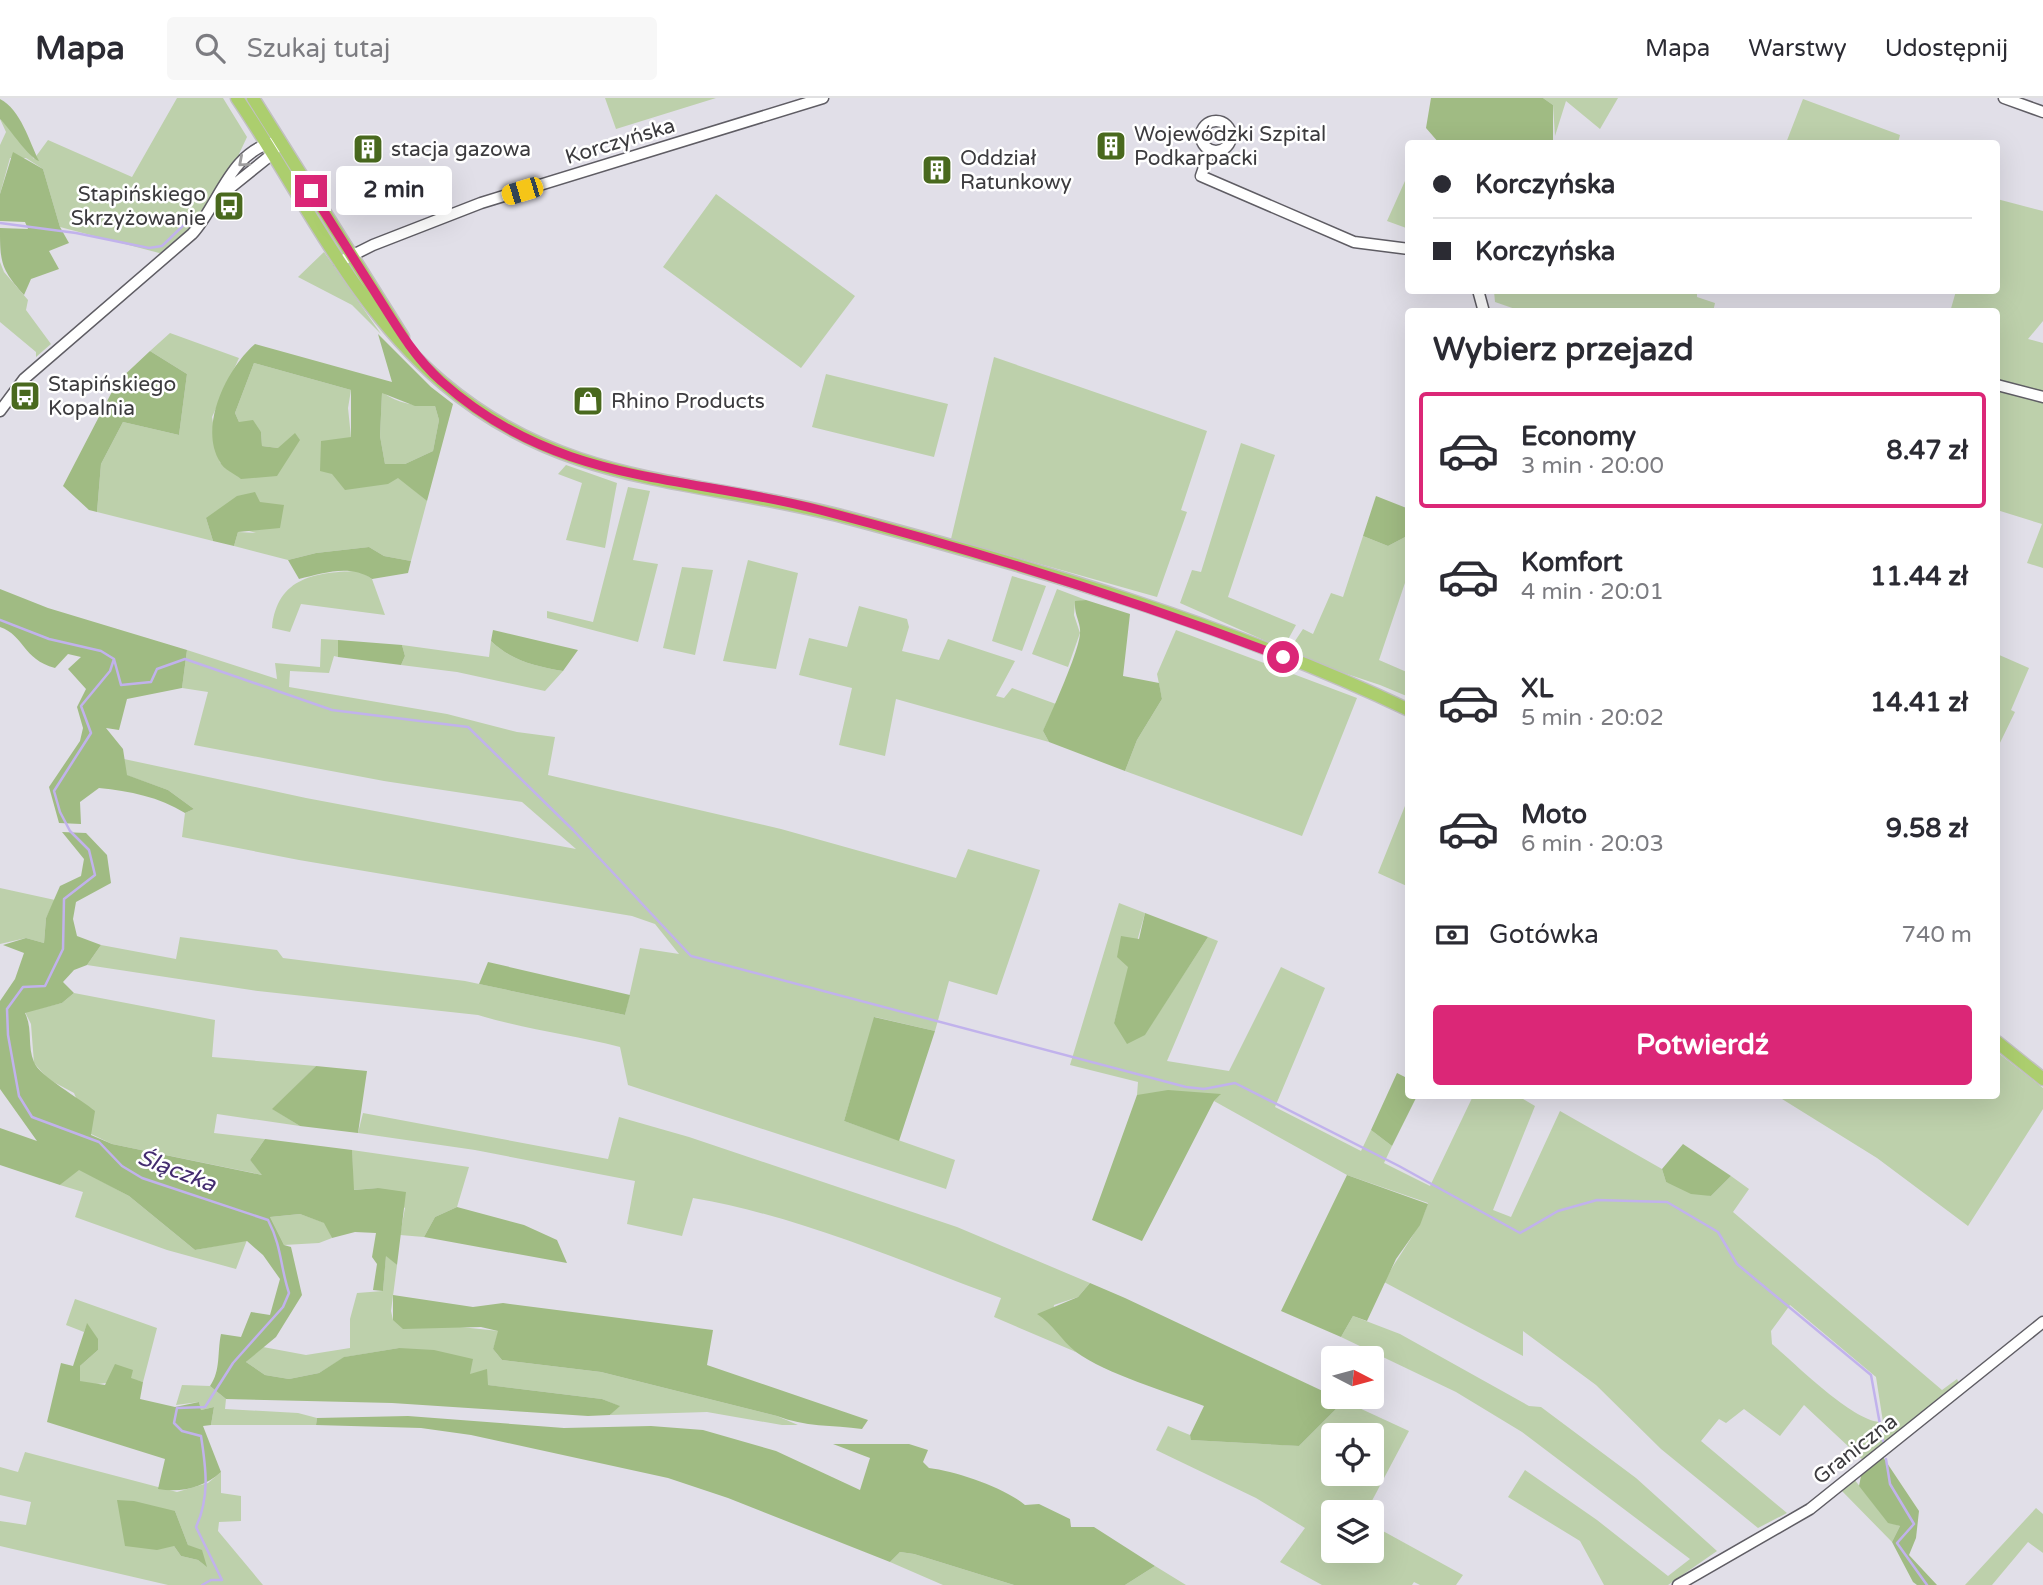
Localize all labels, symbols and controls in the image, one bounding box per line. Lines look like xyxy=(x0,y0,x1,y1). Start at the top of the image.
search box xyxy=(167,17,657,80)
text: Mapa xyxy=(35,29,125,68)
icon: search xyxy=(191,29,229,67)
text: Szukaj tutaj xyxy=(247,33,390,64)
text: Mapa xyxy=(1645,34,1710,63)
text: Warstwy xyxy=(1748,34,1847,63)
text: Udostępnij xyxy=(1885,34,2008,63)
street label: Korczyńska xyxy=(562,113,678,170)
place label: Wojewódzki Szpital Podkarpacki xyxy=(1134,122,1326,171)
building icon: Wojewódzki Szpital Podkarpacki xyxy=(1094,129,1128,163)
building icon: stacja gazowa xyxy=(351,132,385,166)
place label: stacja gazowa xyxy=(391,137,531,162)
place label: Oddział Ratunkowy xyxy=(960,146,1072,195)
building icon: Oddział Ratunkowy xyxy=(920,153,954,187)
one-way arrow xyxy=(238,154,251,166)
callout: 2 min xyxy=(336,166,451,216)
text: Korczyńska xyxy=(1475,169,1615,200)
route end xyxy=(295,175,327,207)
car xyxy=(499,175,546,207)
text: 2 min xyxy=(363,176,425,204)
place label: Stapińskiego Skrzyżowanie xyxy=(71,182,206,231)
bus stop icon: Stapińskiego Skrzyżowanie xyxy=(212,189,246,223)
text: Korczyńska xyxy=(1475,236,1615,267)
text: Wybierz przejazd xyxy=(1433,331,1694,369)
place label: Stapińskiego Kopalnia xyxy=(48,372,176,421)
bus stop icon: Stapińskiego Kopalnia xyxy=(8,379,42,413)
shop icon: Rhino Products xyxy=(571,384,605,418)
place label: Rhino Products xyxy=(611,389,765,414)
icon: car xyxy=(1437,419,1500,482)
text: Economy xyxy=(1521,421,1636,452)
text: 8.47 zł xyxy=(1886,435,1968,466)
text: 3 min · 20:00 xyxy=(1521,452,1664,480)
icon: car xyxy=(1437,545,1500,608)
text: Komfort xyxy=(1521,547,1623,578)
text: 11.44 zł xyxy=(1870,561,1968,592)
text: 4 min · 20:01 xyxy=(1521,578,1664,606)
route start xyxy=(1267,641,1299,673)
icon: car xyxy=(1437,671,1500,734)
text: XL xyxy=(1521,673,1553,704)
text: 14.41 zł xyxy=(1870,687,1968,718)
text: 5 min · 20:02 xyxy=(1521,704,1664,732)
icon: car xyxy=(1437,797,1500,860)
text: Moto xyxy=(1521,799,1587,830)
text: 9.58 zł xyxy=(1886,813,1968,844)
text: 6 min · 20:03 xyxy=(1521,830,1664,858)
icon: cash xyxy=(1433,916,1471,954)
text: Gotówka xyxy=(1489,919,1599,950)
text: 740 m xyxy=(1902,921,1972,949)
button: Potwierdź xyxy=(1433,1005,1972,1085)
water label: Ślączka xyxy=(134,1143,221,1199)
north arrow xyxy=(1321,1346,1384,1409)
map controls xyxy=(1321,1346,1384,1563)
street label: Graniczna xyxy=(1808,1409,1902,1490)
button: locate xyxy=(1321,1423,1384,1486)
button: layers xyxy=(1321,1500,1384,1563)

